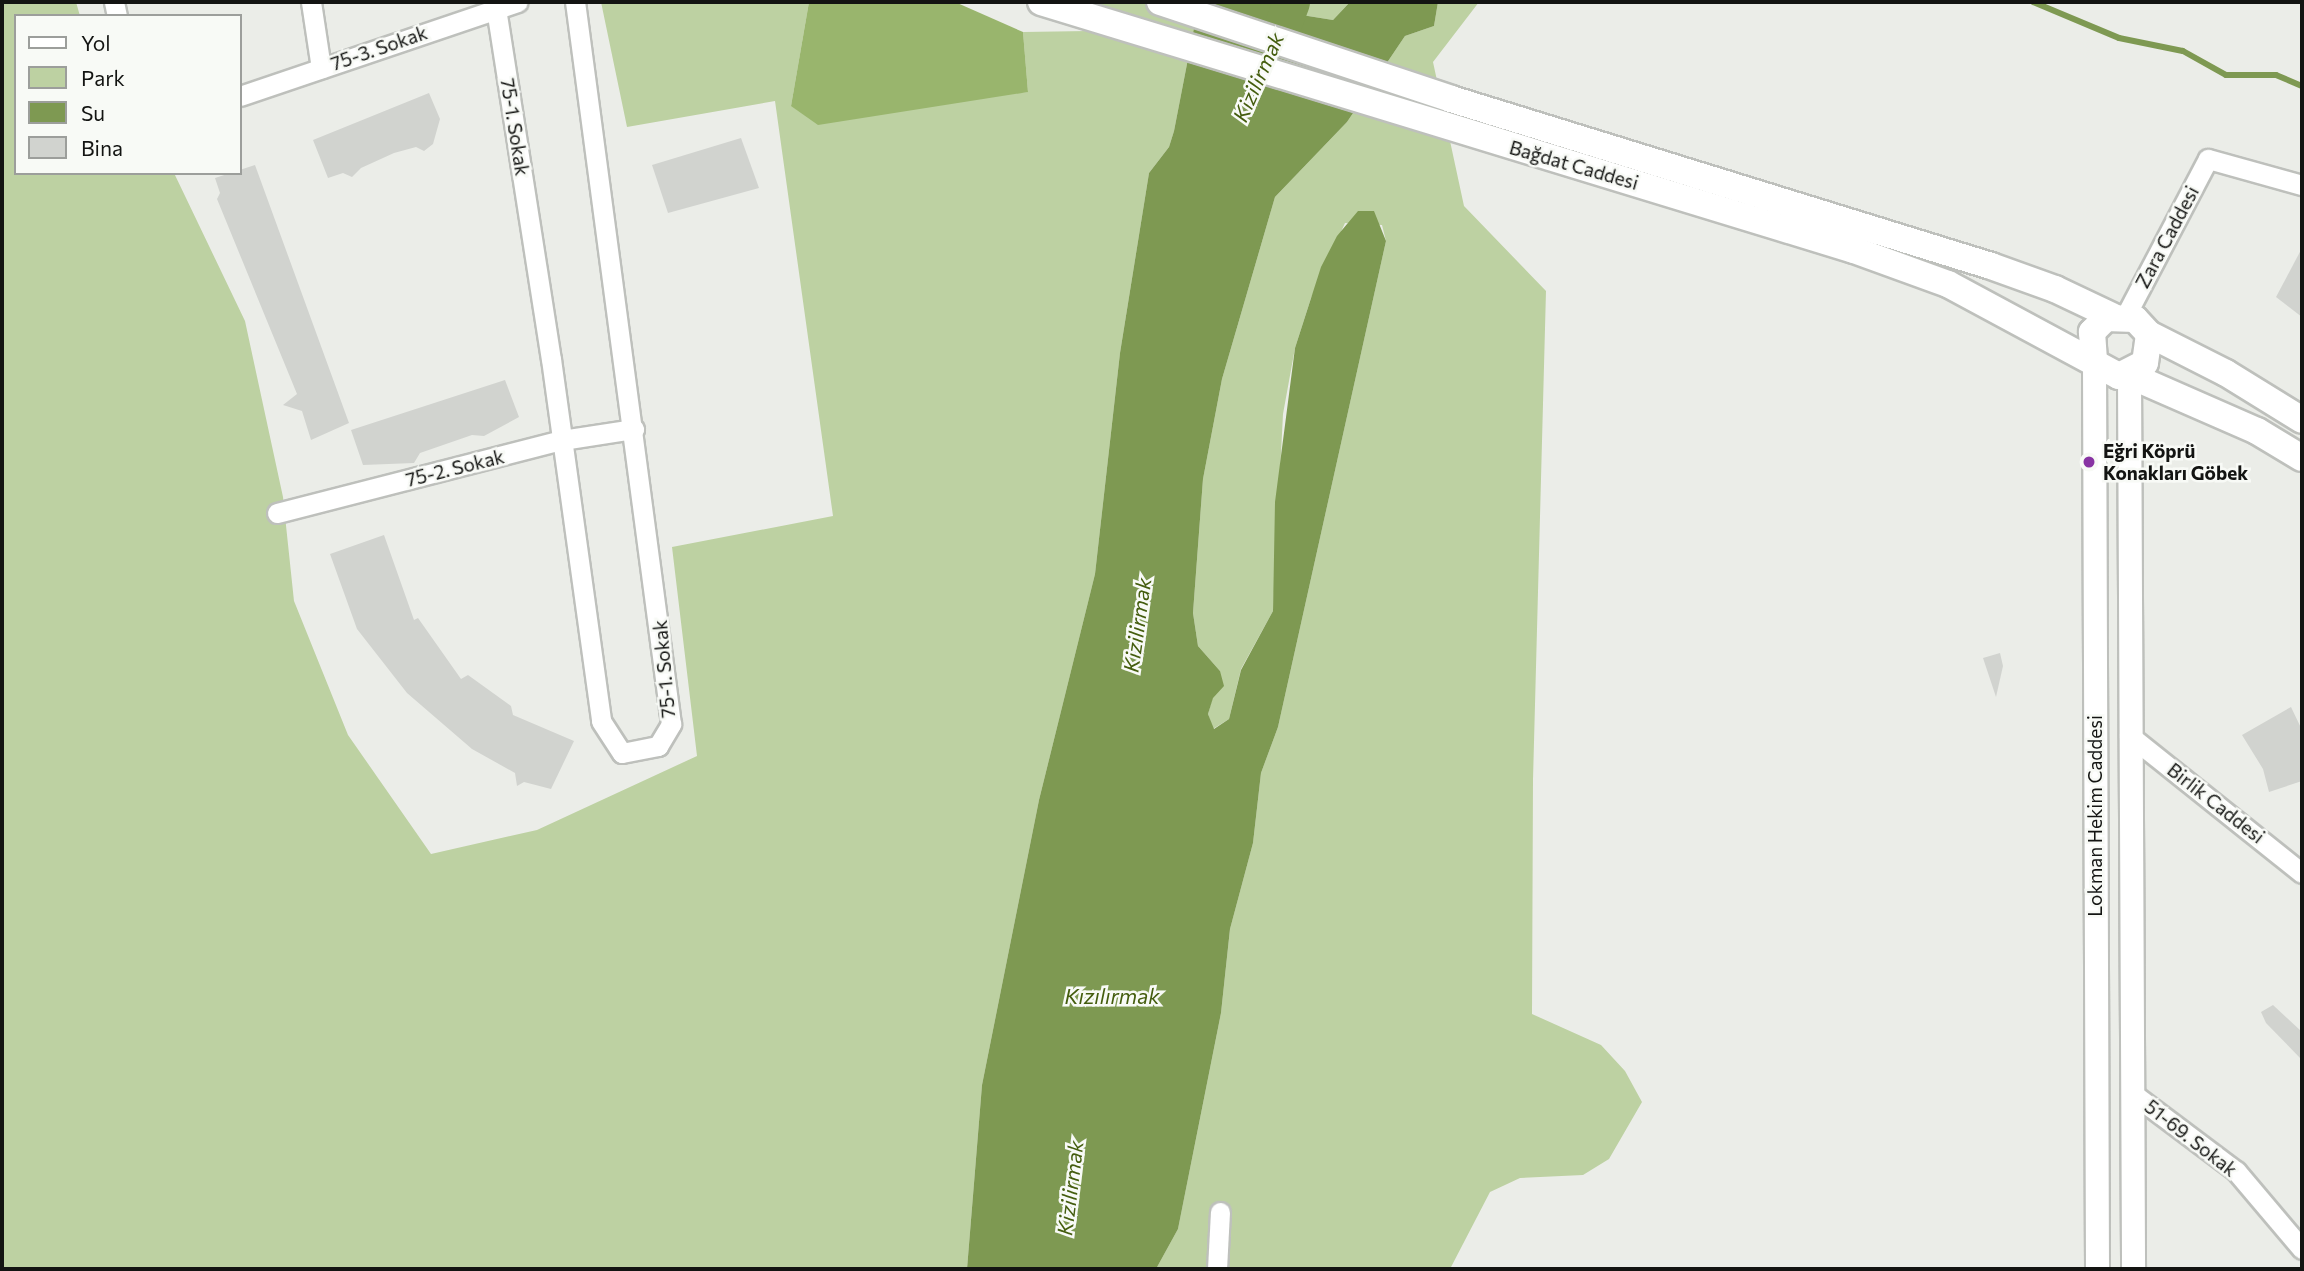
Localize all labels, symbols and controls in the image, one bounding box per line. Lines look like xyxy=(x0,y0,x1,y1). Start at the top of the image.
legend xyxy=(14,14,242,175)
street label: 75-3. Sokak xyxy=(328,21,430,75)
water label: Kizilirmak xyxy=(1227,28,1289,126)
text: Yol xyxy=(81,30,111,55)
text: Park xyxy=(81,65,125,90)
street label: 75-1. Sokak xyxy=(496,77,534,177)
text: Su xyxy=(81,100,105,125)
text: Bina xyxy=(81,135,123,160)
street label: Bağdat Caddesi xyxy=(1507,136,1641,194)
street label: Zara Caddesi xyxy=(2131,182,2203,292)
place label: Eğri Köprü Konakları Göbek xyxy=(2103,440,2248,484)
street label: 75-2. Sokak xyxy=(403,445,507,491)
marker: Eğri Köprü Konakları Göbek xyxy=(2081,454,2097,470)
water label: Kizilirmak xyxy=(1118,576,1156,674)
street label: 75-1. Sokak xyxy=(648,619,680,719)
street label: Lokman Hekim Caddesi xyxy=(2084,715,2106,917)
street label: Birlik Caddesi xyxy=(2163,758,2269,848)
water label: Kızılırmak xyxy=(1064,983,1160,1009)
street label: 51-69. Sokak xyxy=(2140,1095,2242,1181)
water label: Kizilirmak xyxy=(1052,1139,1088,1237)

